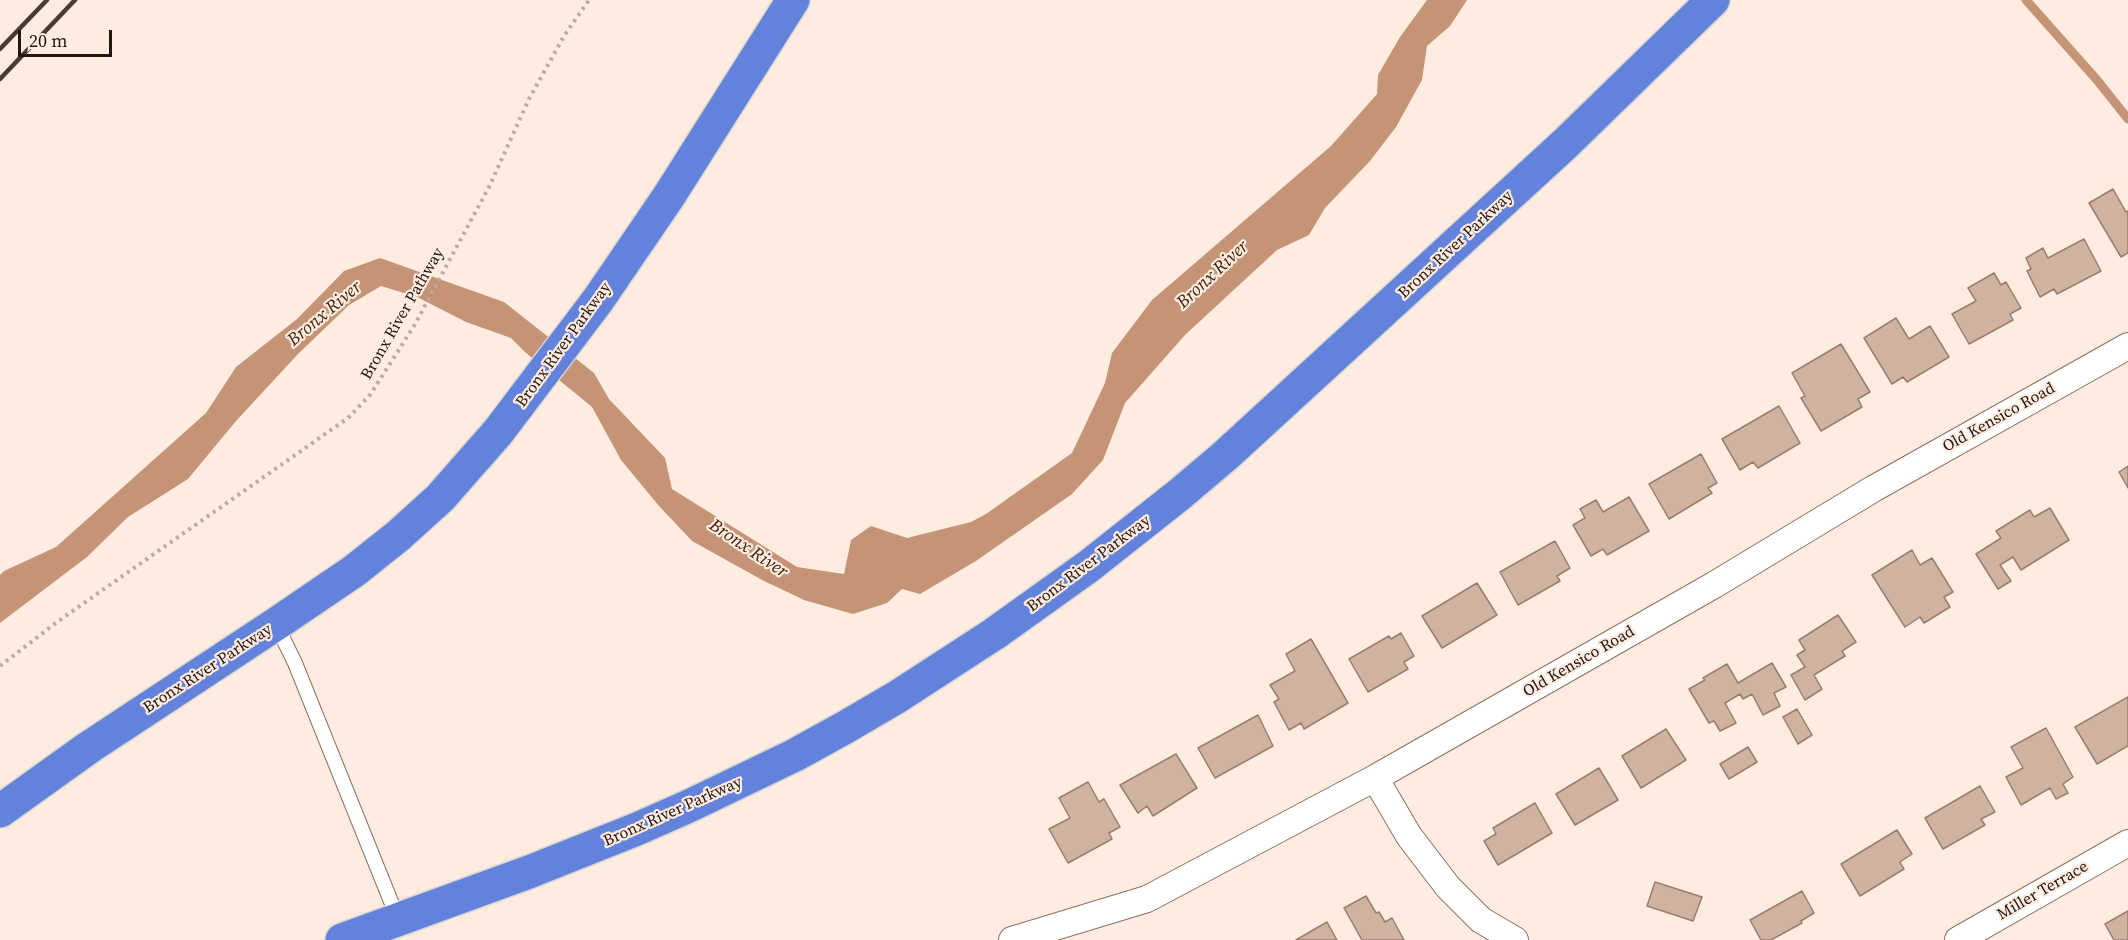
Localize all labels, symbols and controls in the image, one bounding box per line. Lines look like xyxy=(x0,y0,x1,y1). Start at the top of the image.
scale bar xyxy=(21,18,116,56)
text: 20 m xyxy=(29,28,67,53)
street label: Bronx River Parkway xyxy=(1395,187,1517,303)
water label: Bronx River xyxy=(1173,236,1253,314)
street label: Bronx River Pathway xyxy=(358,245,448,383)
water label: Bronx River xyxy=(284,277,366,351)
street label: Bronx River Parkway xyxy=(512,279,616,411)
street label: Old Kensico Road xyxy=(1940,379,2058,457)
street label: Bronx River Parkway xyxy=(1023,511,1155,617)
water label: Bronx River xyxy=(705,515,791,583)
street label: Bronx River Parkway xyxy=(140,620,276,718)
street label: Old Kensico Road xyxy=(1520,622,1638,702)
street label: Bronx River Parkway xyxy=(601,773,745,851)
street label: Miller Terrace xyxy=(1994,857,2092,925)

